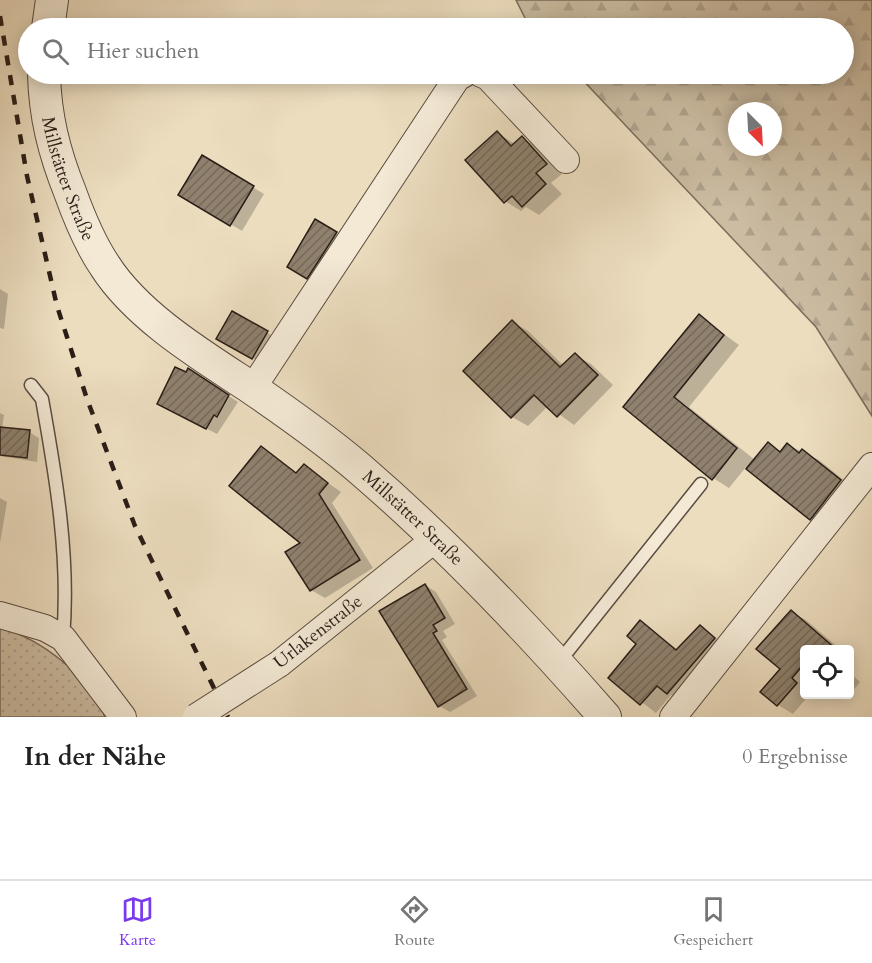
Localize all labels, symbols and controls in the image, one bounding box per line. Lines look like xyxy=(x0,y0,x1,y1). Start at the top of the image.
search box xyxy=(18,18,854,84)
icon: search xyxy=(39,35,72,68)
text: Hier suchen xyxy=(87,36,200,66)
north arrow xyxy=(728,102,782,156)
street label: Millstätter Straße xyxy=(36,114,101,245)
street label: Millstätter Straße xyxy=(357,464,469,571)
street label: Urlakenstraße xyxy=(268,589,368,675)
map controls xyxy=(800,645,854,699)
button: locate xyxy=(800,645,854,699)
text: In der Nähe xyxy=(24,739,166,774)
text: 0 Ergebnisse xyxy=(742,743,848,770)
tab: Karte xyxy=(119,893,156,951)
tab: Route xyxy=(394,893,435,951)
tab: Gespeichert xyxy=(673,893,753,951)

